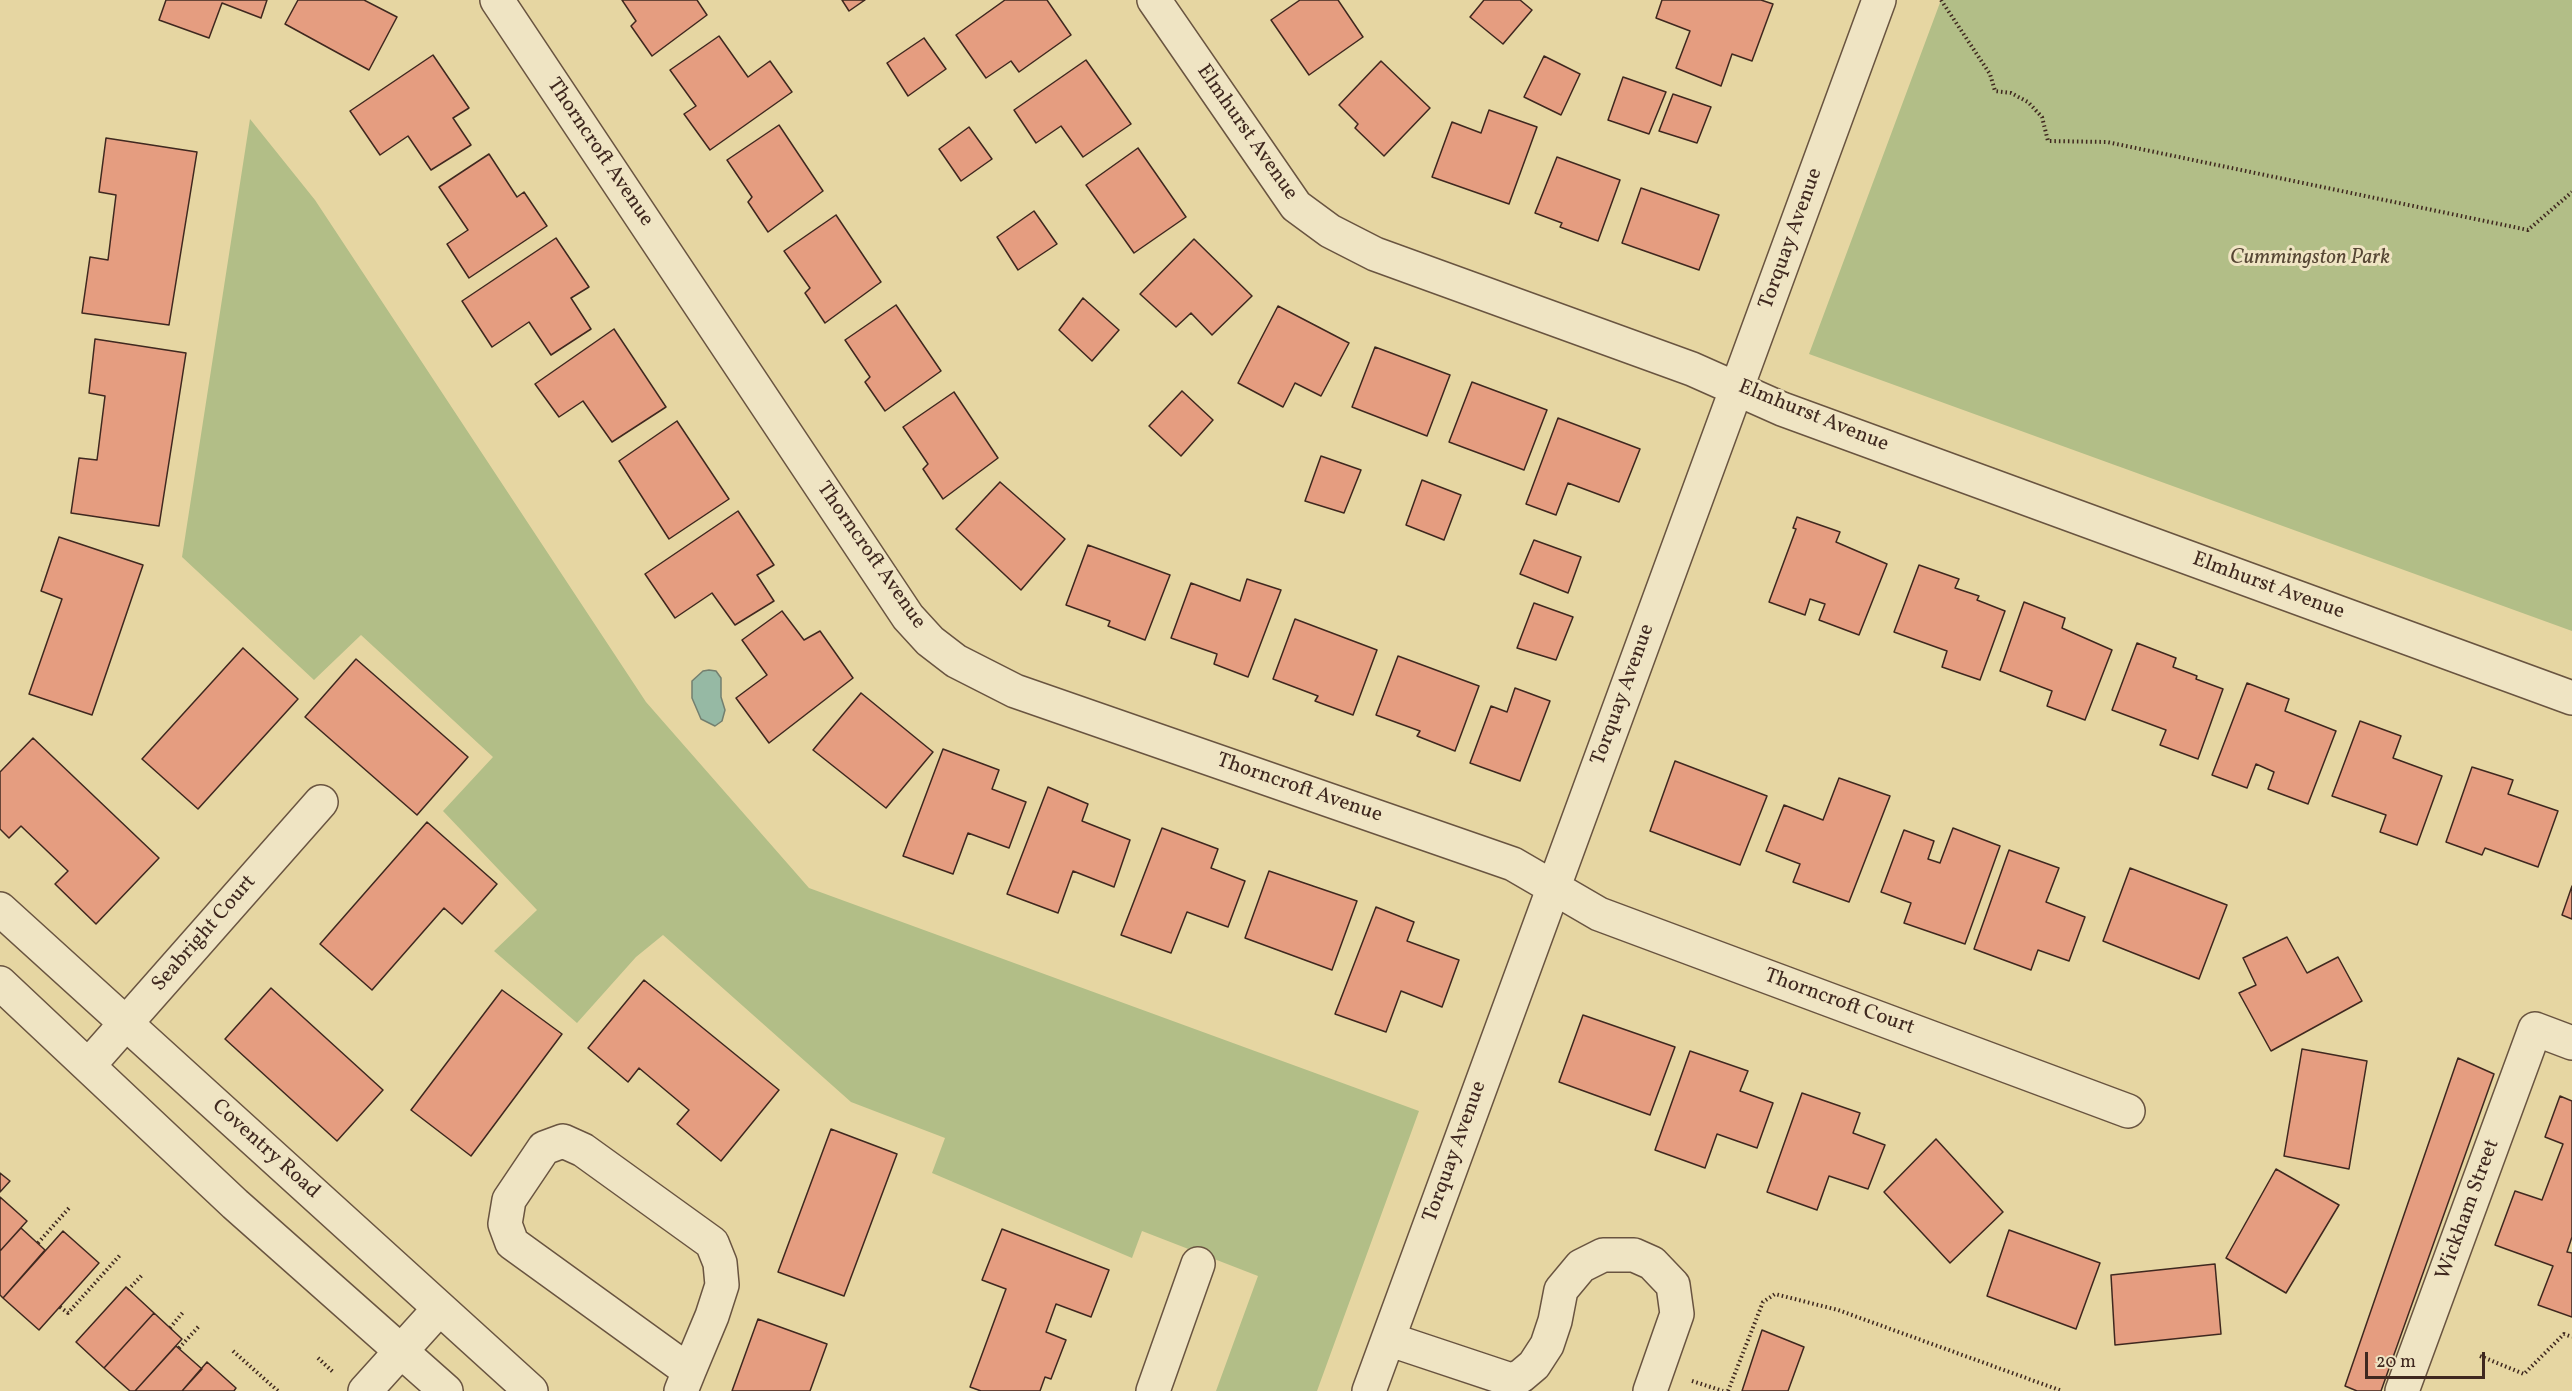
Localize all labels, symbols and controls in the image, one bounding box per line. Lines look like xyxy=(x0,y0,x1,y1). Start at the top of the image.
street label: Elmhurst Avenue xyxy=(1190,60,1302,206)
street label: Thorncroft Avenue xyxy=(540,74,658,232)
street label: Torquay Avenue xyxy=(1755,165,1829,313)
park label: Cummingston Park xyxy=(2230,246,2390,272)
street label: Elmhurst Avenue xyxy=(1734,375,1892,459)
street label: Thorncroft Avenue xyxy=(810,478,930,634)
street label: Elmhurst Avenue xyxy=(2189,548,2347,626)
street label: Torquay Avenue xyxy=(1587,621,1661,769)
street label: Thorncroft Avenue xyxy=(1213,749,1385,829)
street label: Seabright Court xyxy=(147,871,263,997)
street label: Thorncroft Court xyxy=(1761,964,1917,1042)
street label: Torquay Avenue xyxy=(1419,1078,1493,1226)
street label: Coventry Road xyxy=(206,1095,324,1205)
street label: Wickham Street xyxy=(2432,1136,2506,1284)
scale bar xyxy=(2368,1340,2488,1378)
text: 20 m xyxy=(2376,1350,2416,1375)

